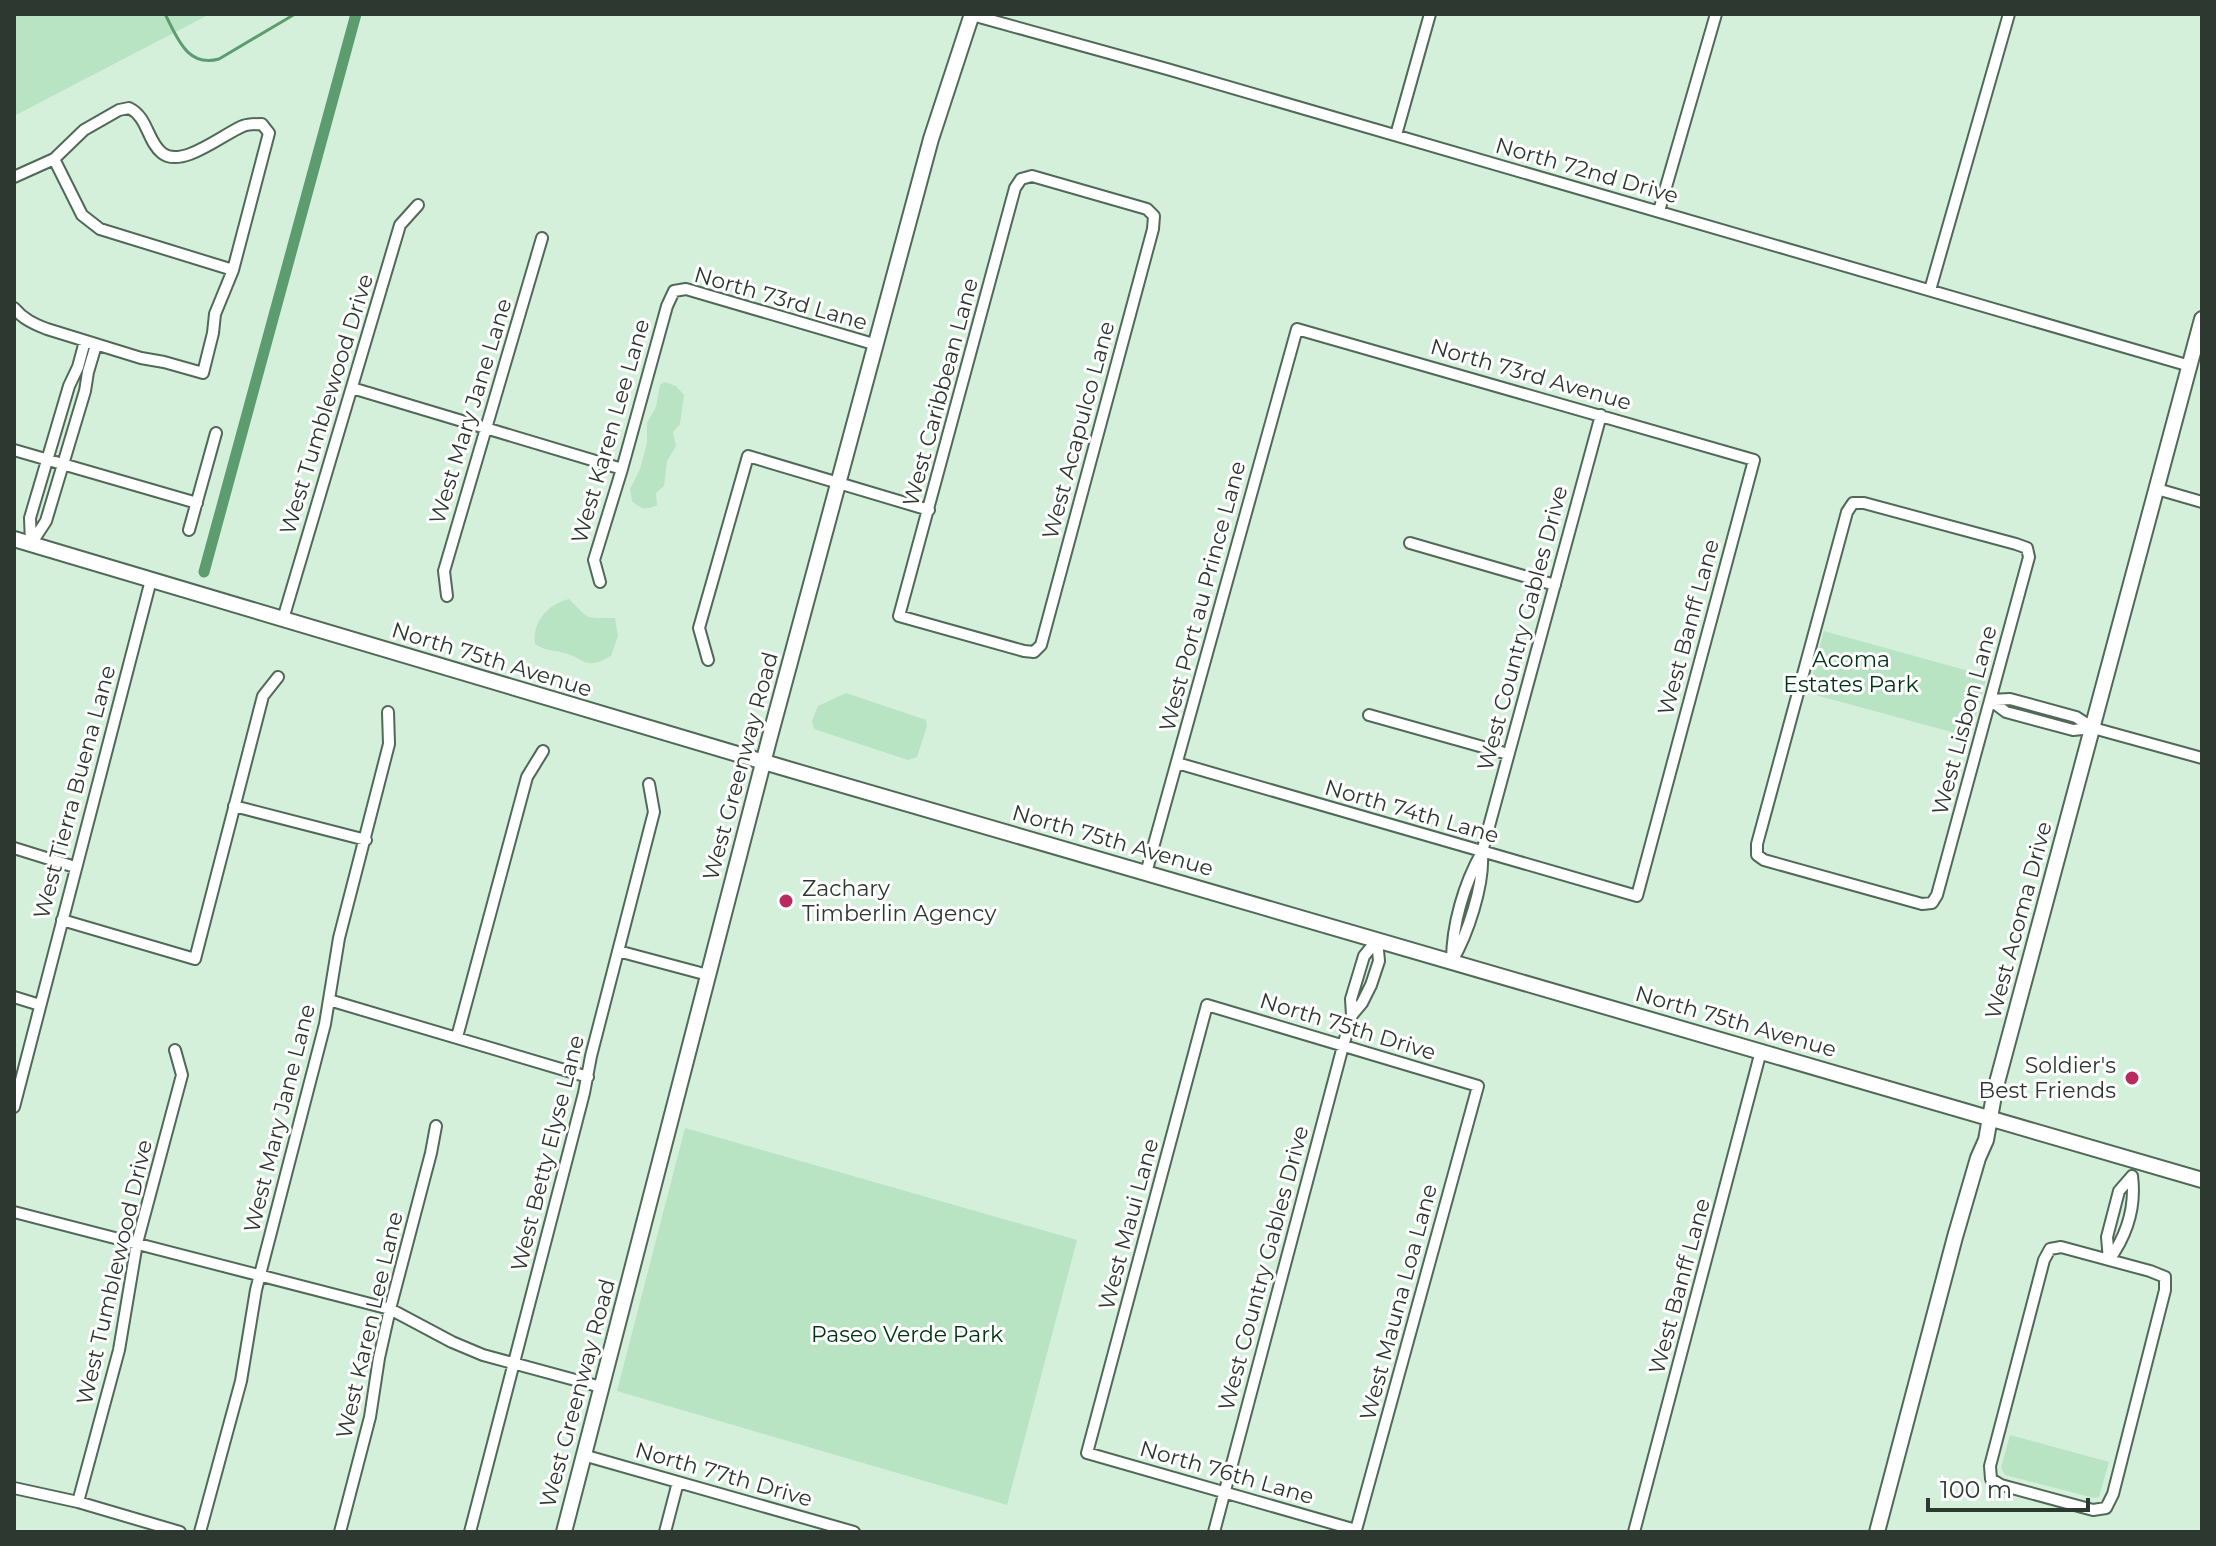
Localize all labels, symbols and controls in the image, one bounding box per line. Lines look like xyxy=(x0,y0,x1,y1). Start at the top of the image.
street label: North 72nd Drive xyxy=(1492,131,1681,210)
street label: North 73rd Lane xyxy=(691,261,871,336)
street label: West Tumblewood Drive xyxy=(274,271,379,538)
street label: West Caribbean Lane xyxy=(897,275,984,509)
street label: West Mary Jane Lane xyxy=(423,295,518,527)
street label: West Karen Lee Lane xyxy=(566,316,655,546)
street label: West Acapulco Lane xyxy=(1036,318,1121,542)
street label: North 73rd Avenue xyxy=(1427,333,1634,416)
street label: West Port au Prince Lane xyxy=(1153,458,1252,734)
street label: West Country Gables Drive xyxy=(1471,483,1574,774)
street label: West Banff Lane xyxy=(1652,536,1725,718)
street label: North 75th Avenue xyxy=(388,616,595,703)
street label: West Lisbon Lane xyxy=(1926,622,2003,818)
park label: Acoma Estates Park xyxy=(1783,646,1919,698)
street label: West Greenway Road xyxy=(697,649,784,883)
street label: West Tierra Buena Lane xyxy=(28,662,121,922)
street label: North 74th Lane xyxy=(1322,774,1502,849)
street label: North 75th Avenue xyxy=(1009,799,1217,882)
street label: West Acoma Drive xyxy=(1979,818,2058,1022)
place label: Zachary Timberlin Agency xyxy=(802,875,996,927)
marker: Zachary Timberlin Agency xyxy=(777,892,795,910)
street label: North 75th Avenue xyxy=(1632,980,1840,1063)
street label: North 75th Drive xyxy=(1257,987,1439,1066)
street label: West Mary Jane Lane xyxy=(238,1001,321,1235)
street label: West Betty Elyse Lane xyxy=(505,1032,590,1274)
place label: Soldier's Best Friends xyxy=(1979,1052,2116,1104)
marker: Soldier's Best Friends xyxy=(2123,1069,2141,1087)
street label: West Country Gables Drive xyxy=(1212,1123,1315,1414)
street label: West Maui Lane xyxy=(1093,1135,1164,1313)
street label: West Tumblewood Drive xyxy=(71,1137,158,1407)
street label: West Mauna Loa Lane xyxy=(1354,1181,1443,1423)
street label: West Banff Lane xyxy=(1643,1195,1716,1377)
street label: West Karen Lee Lane xyxy=(330,1209,409,1441)
street label: West Greenway Road xyxy=(534,1276,621,1510)
park label: Paseo Verde Park xyxy=(811,1321,1004,1348)
street label: North 76th Lane xyxy=(1137,1435,1317,1510)
street label: North 77th Drive xyxy=(632,1436,816,1513)
scale bar xyxy=(1928,1462,2088,1512)
text: 100 m xyxy=(1940,1475,2012,1504)

